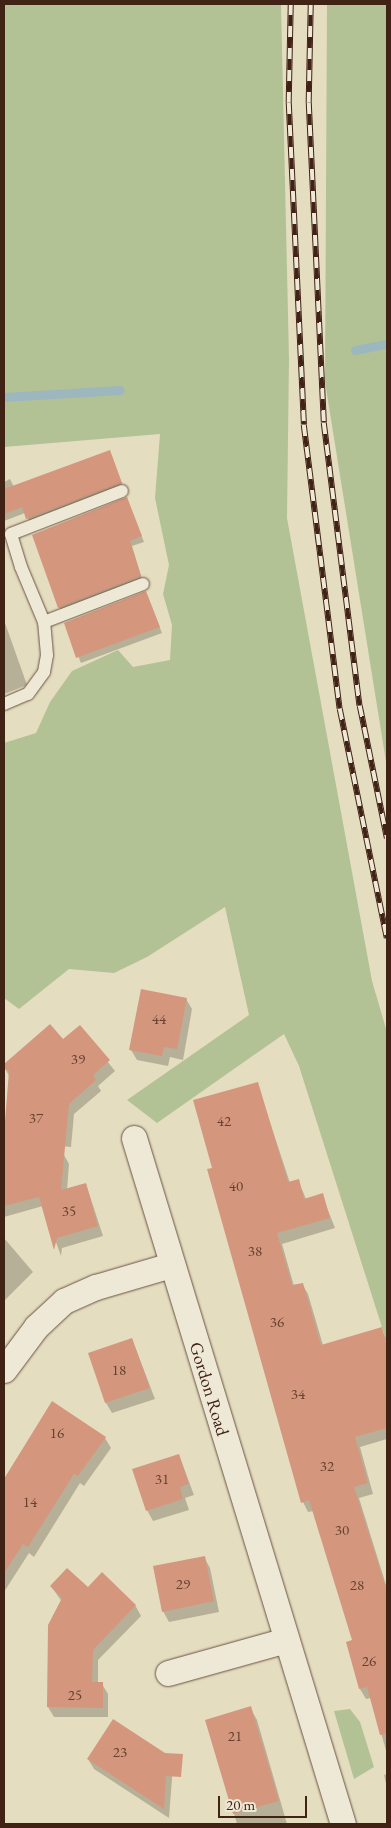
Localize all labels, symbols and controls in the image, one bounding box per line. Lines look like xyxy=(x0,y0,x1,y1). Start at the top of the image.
house number: 44 xyxy=(152,1010,166,1028)
house number: 39 xyxy=(71,1050,85,1068)
house number: 37 xyxy=(29,1109,43,1127)
house number: 42 xyxy=(217,1112,231,1130)
house number: 40 xyxy=(229,1177,243,1195)
house number: 35 xyxy=(62,1202,76,1220)
house number: 38 xyxy=(248,1242,262,1260)
house number: 36 xyxy=(270,1313,284,1331)
street label: Gordon Road xyxy=(185,1340,233,1438)
house number: 18 xyxy=(112,1361,126,1379)
house number: 34 xyxy=(291,1385,305,1403)
house number: 16 xyxy=(50,1424,64,1442)
house number: 32 xyxy=(320,1457,334,1475)
house number: 31 xyxy=(155,1470,169,1488)
house number: 14 xyxy=(23,1493,37,1511)
house number: 30 xyxy=(335,1521,349,1539)
house number: 29 xyxy=(176,1575,190,1593)
house number: 28 xyxy=(350,1576,364,1594)
house number: 26 xyxy=(362,1652,376,1670)
house number: 25 xyxy=(68,1686,82,1704)
house number: 21 xyxy=(228,1727,242,1745)
house number: 23 xyxy=(113,1743,127,1761)
scale bar xyxy=(221,1786,310,1818)
text: 20 m xyxy=(226,1795,255,1814)

